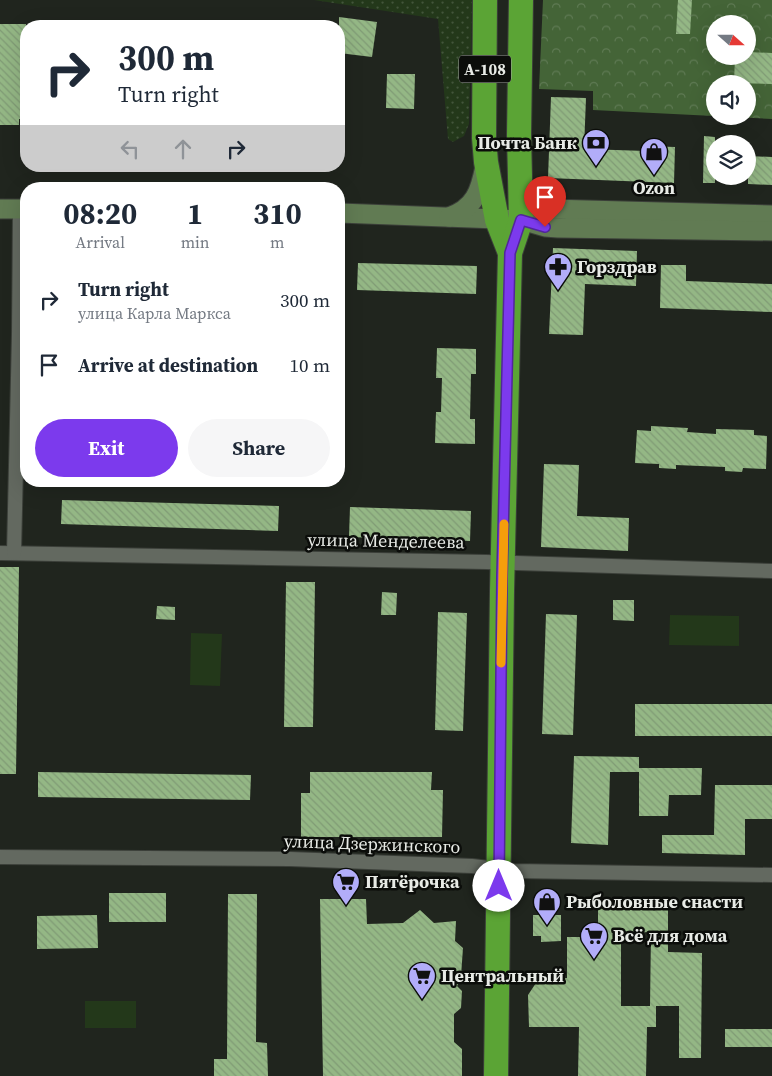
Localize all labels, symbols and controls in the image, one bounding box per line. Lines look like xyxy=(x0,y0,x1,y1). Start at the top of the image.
north arrow xyxy=(706,15,756,65)
map controls xyxy=(706,15,756,185)
text: 300 m xyxy=(118,34,214,82)
icon: right xyxy=(35,40,100,105)
road number: А-108 xyxy=(459,56,511,82)
button: sound xyxy=(706,75,756,125)
text: Turn right xyxy=(118,79,219,109)
bank icon: Почта Банк xyxy=(581,128,611,167)
place label: Почта Банк xyxy=(477,130,577,155)
icon: left xyxy=(116,135,144,163)
icon: ahead xyxy=(169,135,197,163)
icon: right xyxy=(222,135,250,163)
button: layers xyxy=(706,135,756,185)
shop icon: Ozon xyxy=(639,137,669,176)
place label: Ozon xyxy=(633,175,675,200)
pin xyxy=(524,176,566,227)
icon: arrive xyxy=(531,183,559,211)
text: 08:20 xyxy=(63,193,137,234)
text: 1 xyxy=(187,193,203,234)
text: 310 xyxy=(253,193,302,234)
text: Arrival xyxy=(76,231,125,253)
text: min xyxy=(181,231,210,253)
text: m xyxy=(270,231,284,253)
pharmacy icon: Горздрав xyxy=(543,252,573,291)
place label: Горздрав xyxy=(577,254,657,279)
text: Turn right xyxy=(78,276,169,302)
icon: right xyxy=(35,286,63,314)
text: 300 m xyxy=(280,287,330,313)
text: улица Карла Маркса xyxy=(78,302,231,324)
icon: arrive xyxy=(35,351,63,379)
text: Arrive at destination xyxy=(78,352,258,378)
text: 10 m xyxy=(289,352,330,378)
button: Exit xyxy=(35,419,178,477)
button: Share xyxy=(188,419,330,477)
street label: улица Менделеева xyxy=(307,527,466,554)
street label: улица Дзержинского xyxy=(283,828,461,859)
position arrow xyxy=(472,859,524,911)
supermarket icon: Пятёрочка xyxy=(331,867,361,906)
place label: Пятёрочка xyxy=(365,869,460,894)
shop icon: Рыболовные снасти xyxy=(532,887,562,926)
place label: Рыболовные снасти xyxy=(566,889,743,914)
supermarket icon: Всё для дома xyxy=(579,921,609,960)
place label: Всё для дома xyxy=(613,923,728,948)
supermarket icon: Центральный xyxy=(407,961,437,1000)
place label: Центральный xyxy=(441,963,564,988)

